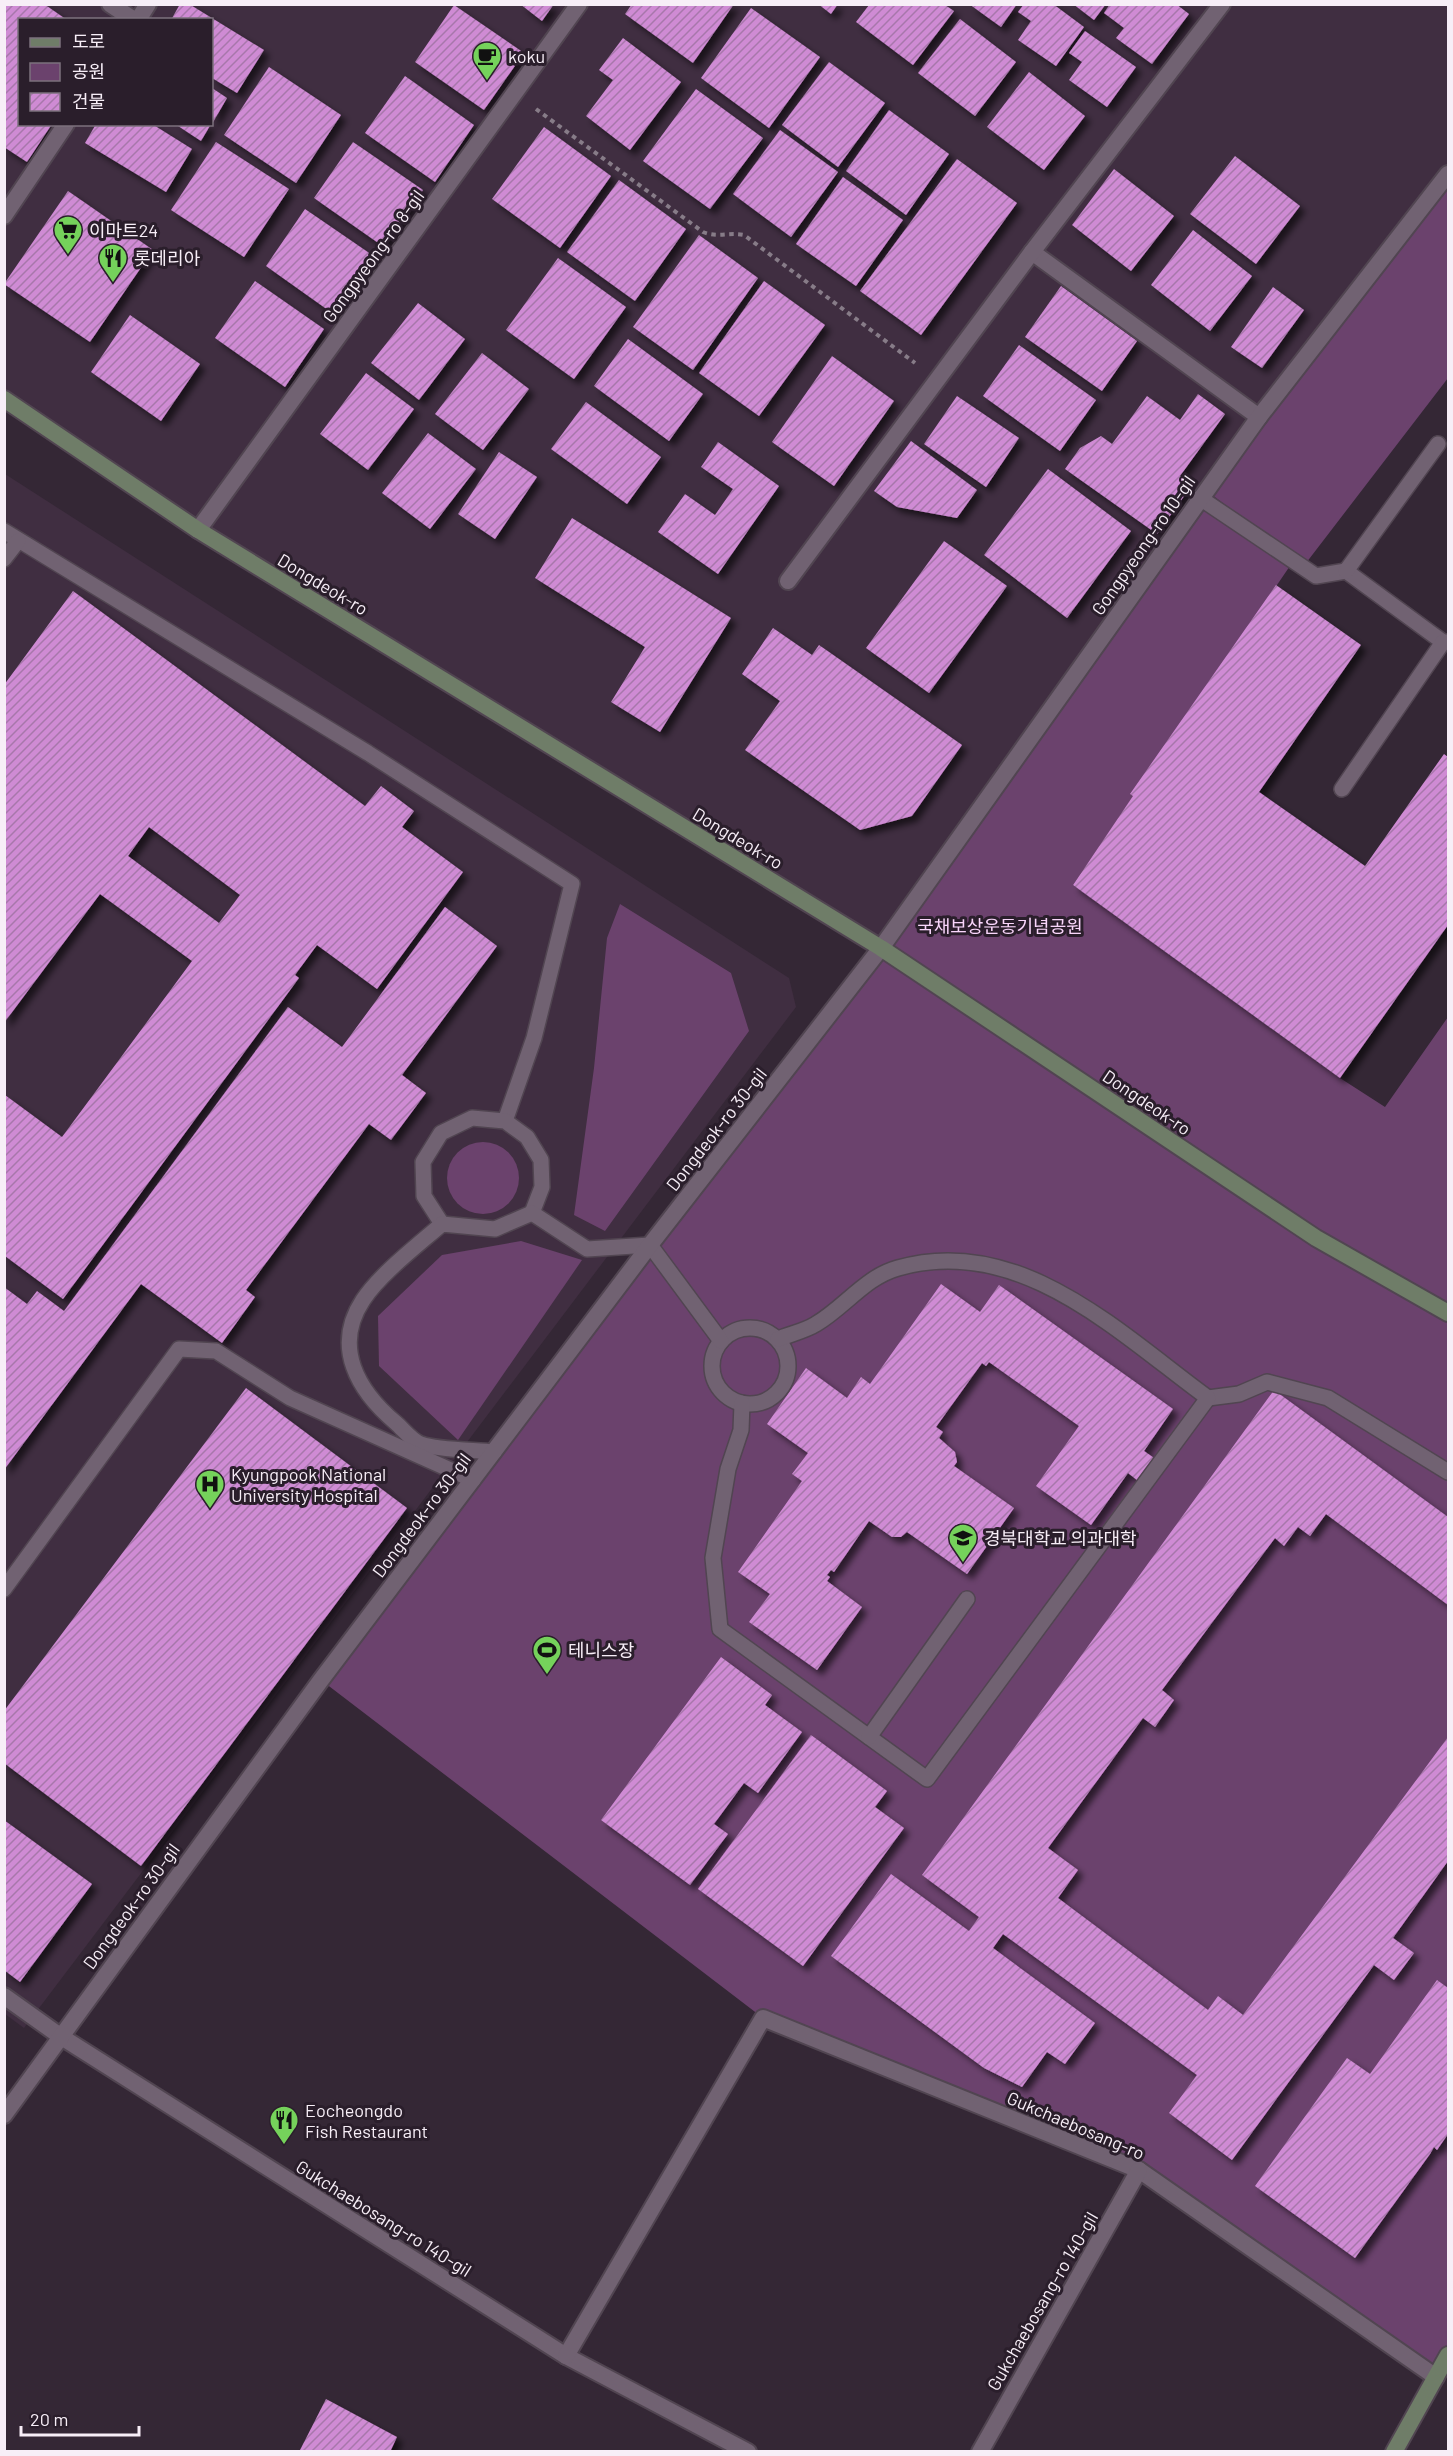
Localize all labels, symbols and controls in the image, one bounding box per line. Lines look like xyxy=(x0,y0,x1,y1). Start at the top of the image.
legend xyxy=(18,18,213,126)
text: 도로 xyxy=(72,30,105,52)
cafe icon: koku xyxy=(471,40,503,82)
place label: koku xyxy=(508,45,545,67)
text: 공원 xyxy=(72,60,105,82)
text: 건물 xyxy=(72,90,105,112)
street label: Gongpyeong-ro 8-gil xyxy=(318,185,428,327)
supermarket icon: 이마트24 xyxy=(52,214,84,256)
place label: 이마트24 xyxy=(89,219,158,241)
restaurant icon: 롯데리아 xyxy=(97,242,129,284)
place label: 롯데리아 xyxy=(134,247,201,269)
street label: Gongpyeong-ro 10-gil xyxy=(1087,471,1199,619)
street label: Dongdeok-ro xyxy=(274,548,372,620)
street label: Dongdeok-ro xyxy=(689,802,787,874)
park label: 국채보상운동기념공원 xyxy=(917,915,1083,937)
street label: Dongdeok-ro 30-gil xyxy=(661,1063,771,1195)
street label: Dongdeok-ro xyxy=(1099,1064,1195,1140)
street label: Dongdeok-ro 30-gil xyxy=(367,1448,475,1582)
place label: Kyungpook National University Hospital xyxy=(231,1463,386,1506)
hospital icon: Kyungpook National University Hospital xyxy=(194,1468,226,1510)
school or university icon: 경북대학교 의과대학 xyxy=(947,1522,979,1564)
place label: 경북대학교 의과대학 xyxy=(984,1527,1137,1549)
sports icon: 테니스장 xyxy=(531,1634,563,1676)
place label: 테니스장 xyxy=(568,1639,634,1661)
street label: Dongdeok-ro 30-gil xyxy=(78,1839,184,1973)
street label: Gukchaebosang-ro xyxy=(1004,2086,1148,2164)
place label: Eocheongdo Fish Restaurant xyxy=(305,2099,428,2142)
restaurant icon: Eocheongdo Fish Restaurant xyxy=(268,2104,300,2146)
street label: Gukchaebosang-ro 140-gil xyxy=(292,2155,476,2281)
street label: Gukchaebosang-ro 140-gil xyxy=(982,2208,1102,2394)
scale bar xyxy=(21,2399,140,2437)
text: 20 m xyxy=(30,2408,68,2430)

